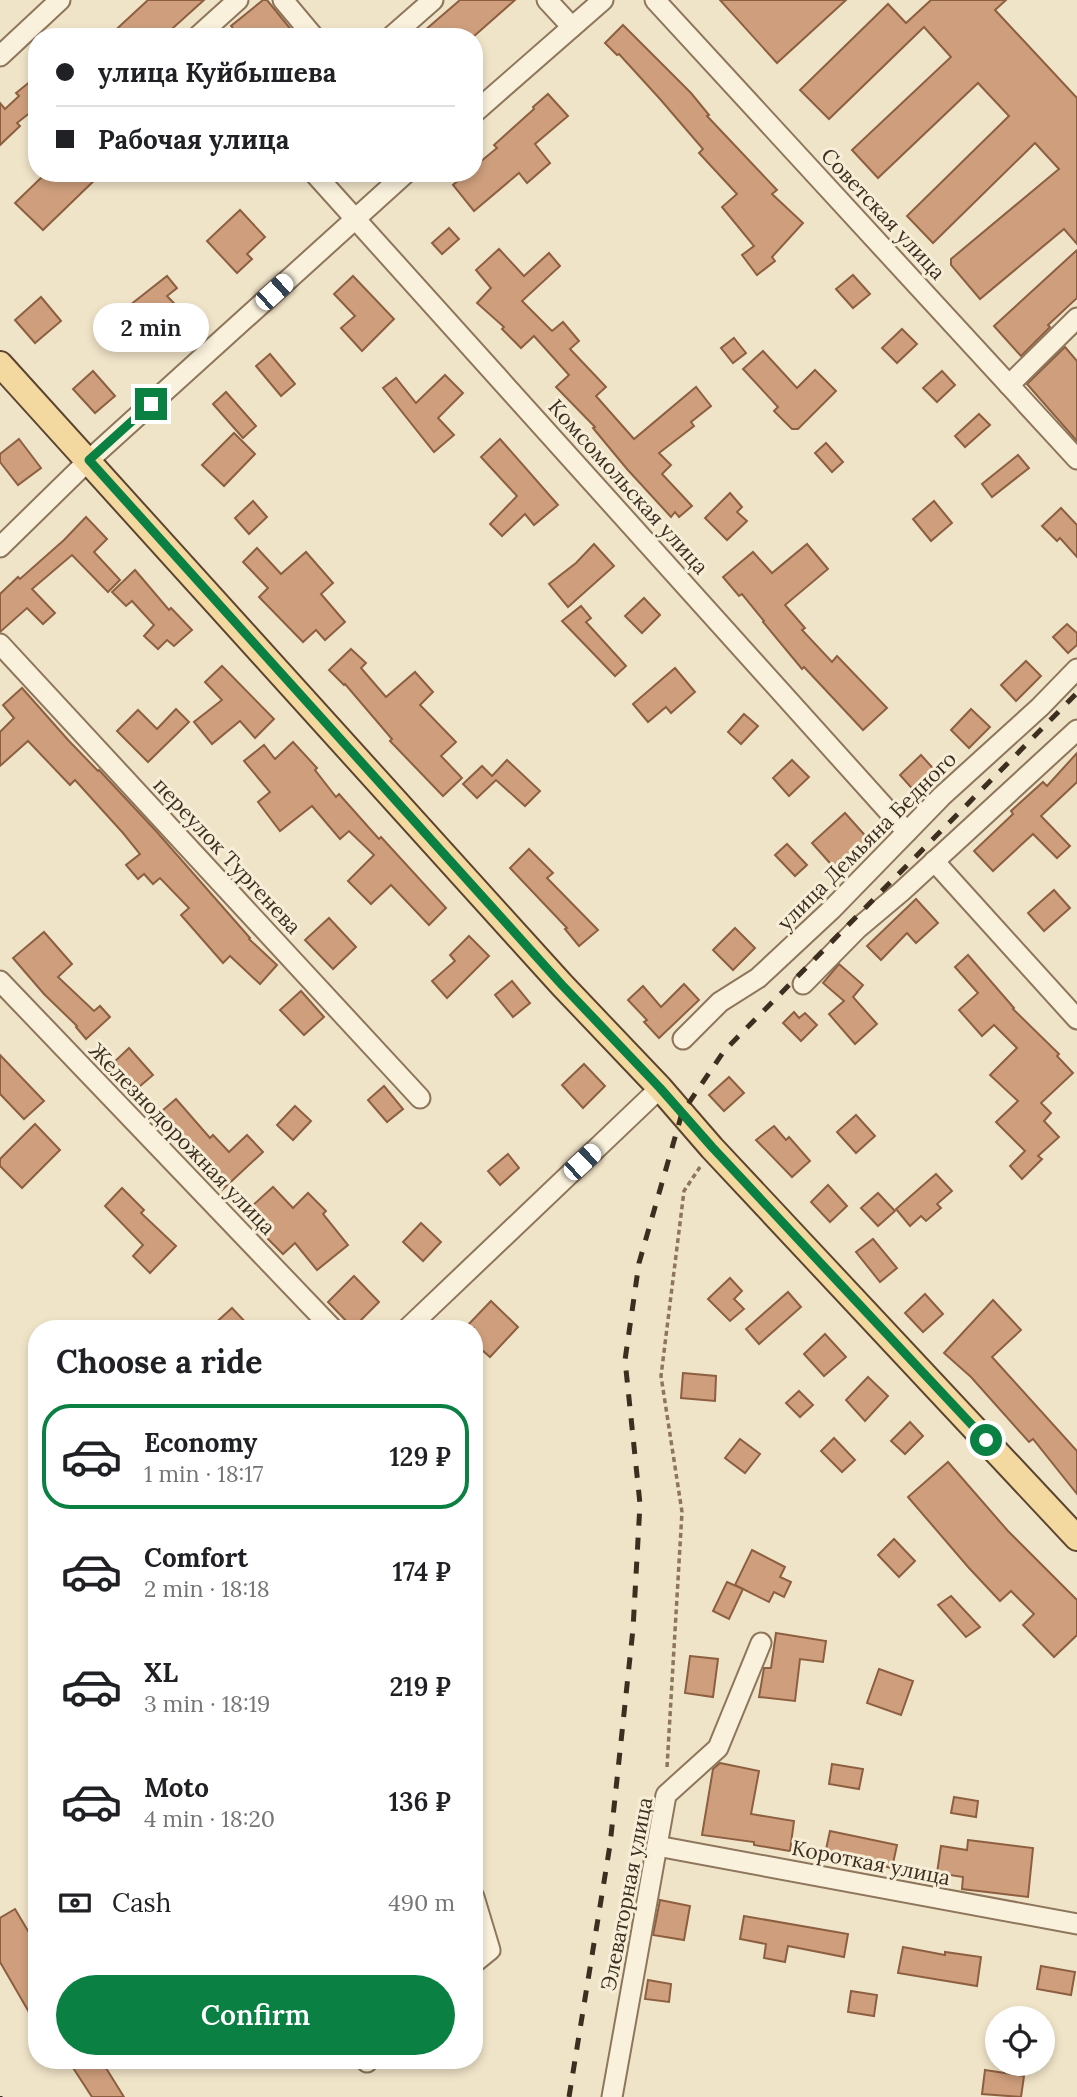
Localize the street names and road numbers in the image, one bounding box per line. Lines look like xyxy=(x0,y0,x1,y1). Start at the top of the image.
street label: Советская улица xyxy=(815,142,951,285)
street label: Комсомольская улица xyxy=(543,393,714,580)
street label: улица Демьяна Бедного xyxy=(771,745,962,936)
street label: переулок Тургенева xyxy=(148,772,307,940)
street label: Железнодорожная улица xyxy=(83,1037,281,1241)
street label: Элеваторная улица xyxy=(594,1795,659,1993)
street label: Короткая улица xyxy=(789,1834,953,1891)

